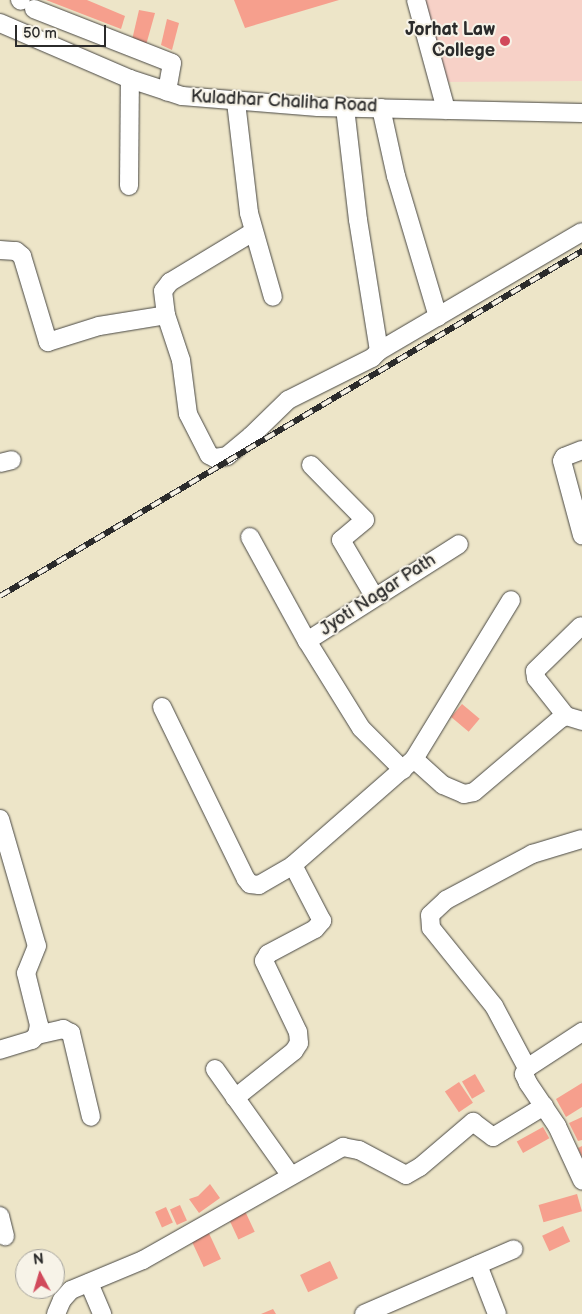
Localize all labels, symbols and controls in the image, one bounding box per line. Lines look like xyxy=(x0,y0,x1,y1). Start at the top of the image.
scale bar xyxy=(18,15,109,47)
place label: Jorhat Law College xyxy=(405,20,495,62)
text: 50 m xyxy=(23,24,57,43)
marker: Jorhat Law College xyxy=(499,35,511,47)
street label: Kuladhar Chaliha Road xyxy=(190,86,378,118)
street label: Jyoti Nagar Path xyxy=(316,549,440,641)
north arrow xyxy=(15,1249,65,1299)
text: N xyxy=(32,1251,45,1269)

